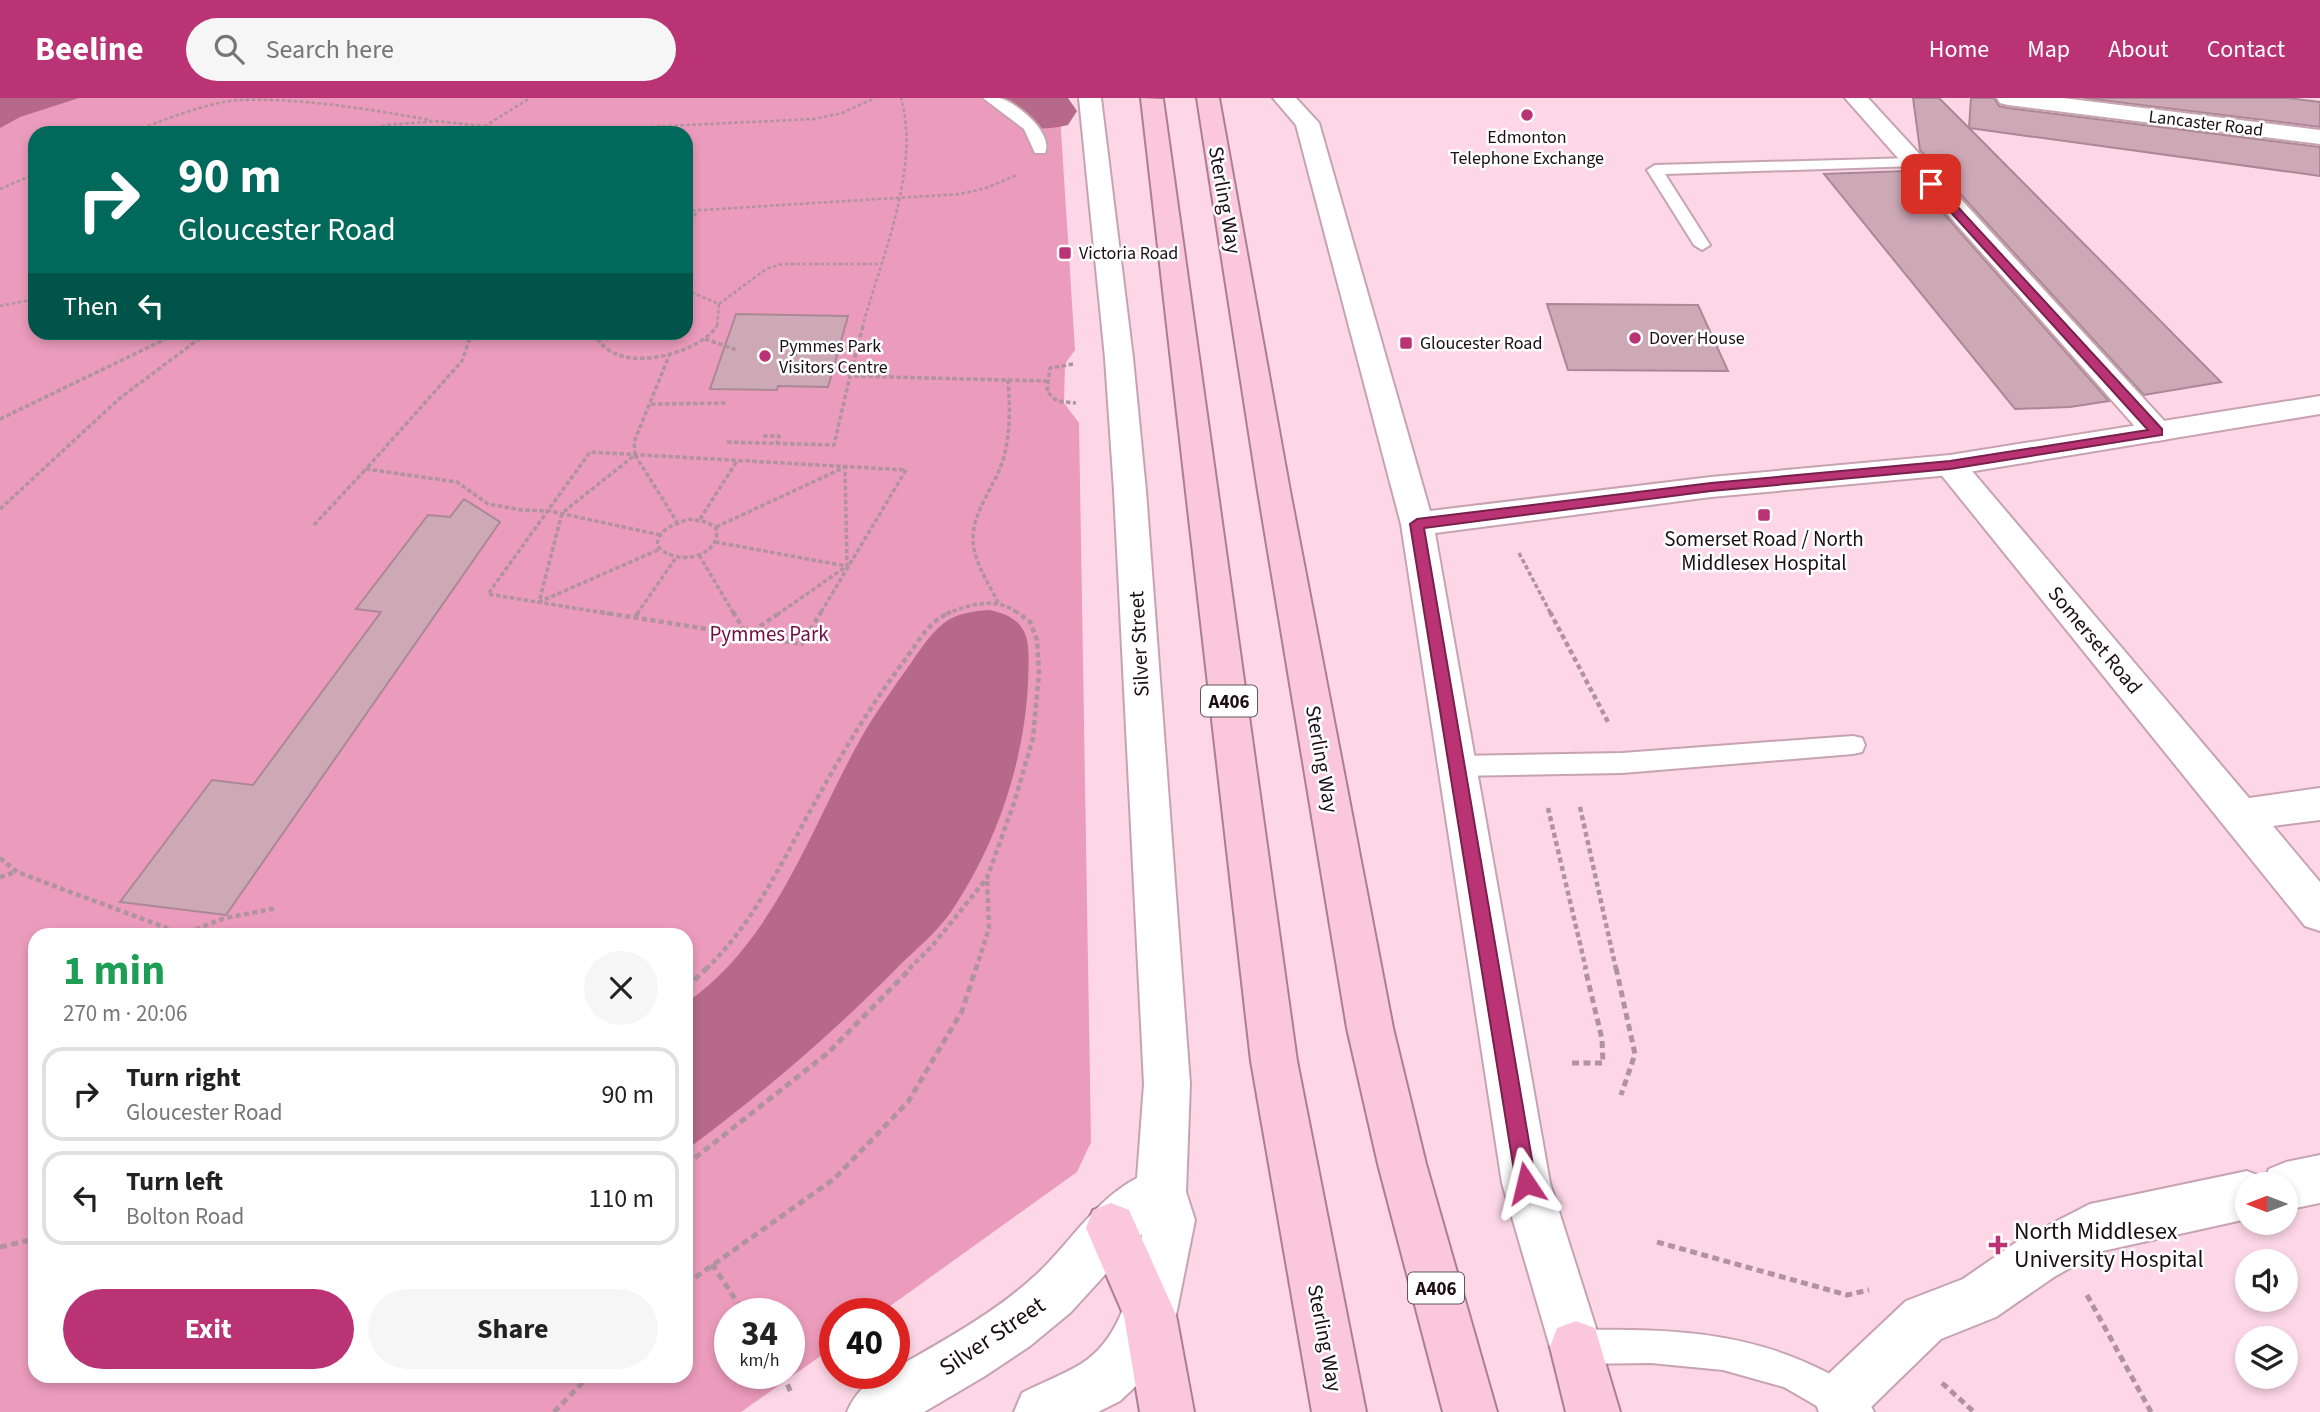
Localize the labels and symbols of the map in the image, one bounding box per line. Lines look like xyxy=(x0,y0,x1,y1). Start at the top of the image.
street label: Lancaster Road xyxy=(2147,104,2265,143)
marker: Edmonton Telephone Exchange xyxy=(1519,107,1535,123)
place label: Edmonton Telephone Exchange xyxy=(1450,125,1604,171)
street label: Sterling Way xyxy=(1201,144,1249,256)
pin xyxy=(1901,154,1961,214)
place label: Victoria Road xyxy=(1079,241,1178,266)
marker: Victoria Road xyxy=(1057,245,1073,261)
place label: Dover House xyxy=(1649,326,1745,351)
marker: Dover House xyxy=(1627,330,1643,346)
place label: Gloucester Road xyxy=(1420,331,1542,356)
place label: Pymmes Park Visitors Centre xyxy=(779,334,888,380)
marker: Gloucester Road xyxy=(1398,335,1414,351)
marker: Pymmes Park Visitors Centre xyxy=(757,348,773,364)
marker: Somerset Road / North Middlesex Hospital xyxy=(1756,507,1772,523)
place label: Somerset Road / North Middlesex Hospital xyxy=(1664,524,1864,578)
street label: Somerset Road xyxy=(2041,579,2149,701)
street label: Silver Street xyxy=(1121,590,1157,698)
park label: Pymmes Park xyxy=(709,619,829,649)
road number: A406 xyxy=(1201,686,1257,716)
street label: Sterling Way xyxy=(1298,703,1346,815)
position arrow xyxy=(1489,1146,1563,1220)
north arrow xyxy=(2235,1172,2298,1236)
place label: North Middlesex University Hospital xyxy=(2014,1214,2204,1277)
marker: North Middlesex University Hospital xyxy=(1988,1235,2008,1255)
road number: A406 xyxy=(1408,1272,1464,1304)
street label: Sterling Way xyxy=(1300,1282,1350,1394)
street label: Silver Street xyxy=(932,1288,1052,1385)
speed limit sign: 40 xyxy=(819,1298,910,1389)

